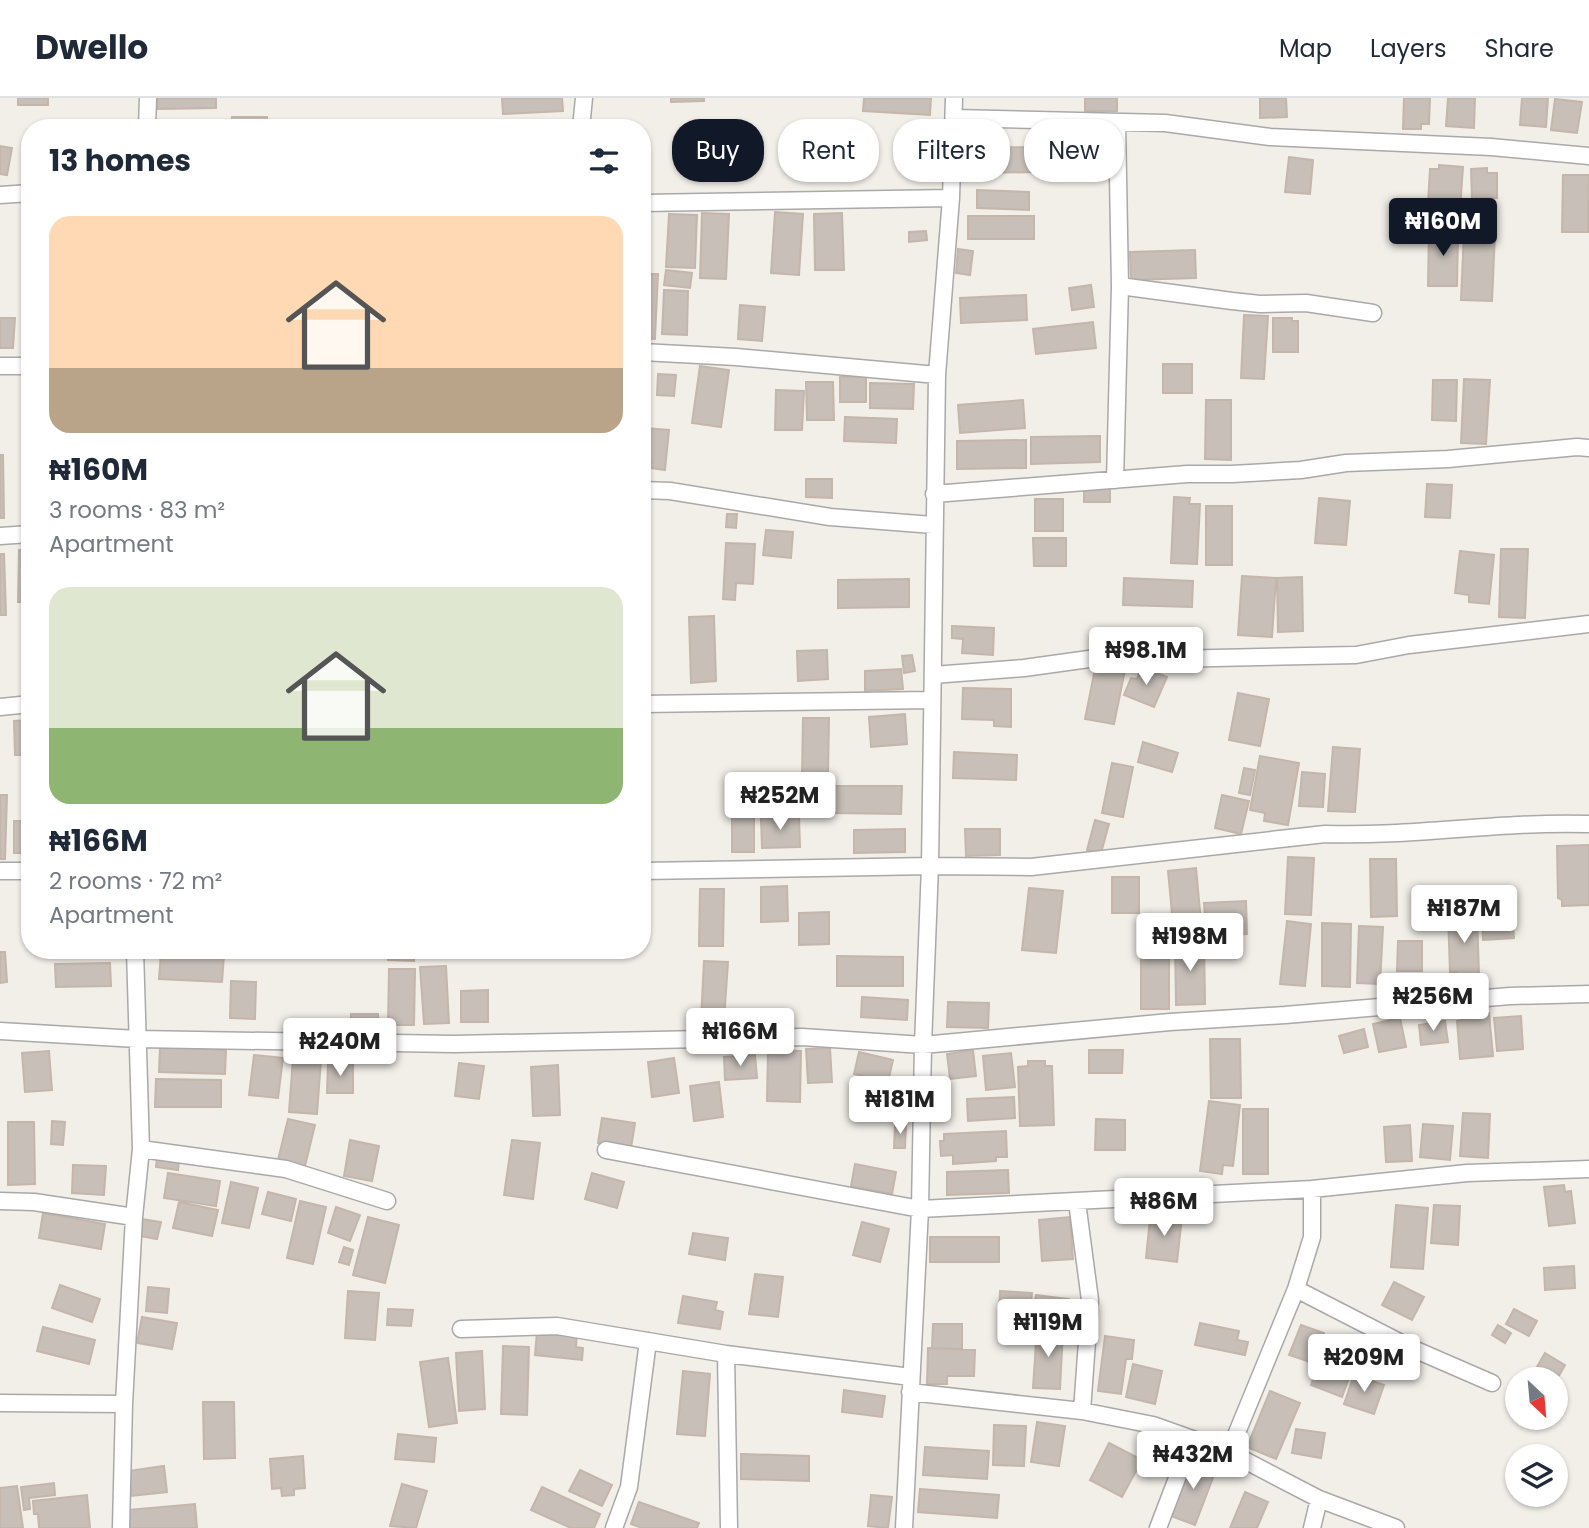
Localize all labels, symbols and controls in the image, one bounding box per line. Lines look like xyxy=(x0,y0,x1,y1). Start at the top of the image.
text: Dwello xyxy=(35,24,148,71)
text: Map xyxy=(1279,32,1332,65)
text: Layers xyxy=(1370,32,1446,65)
text: Share xyxy=(1484,32,1554,65)
chip: Buy xyxy=(672,119,764,182)
chip: Rent xyxy=(778,119,879,182)
chip: Filters xyxy=(893,119,1010,182)
chip: New xyxy=(1024,119,1124,182)
text: 13 homes xyxy=(49,139,191,182)
icon: filters xyxy=(585,142,623,180)
pin: ₦160M xyxy=(1394,198,1492,258)
text: ₦160M xyxy=(1405,205,1481,237)
icon: home xyxy=(273,262,399,388)
text: ₦160M xyxy=(49,448,148,491)
text: 3 rooms · 83 m² xyxy=(49,494,225,526)
text: Apartment xyxy=(49,528,174,560)
pin: ₦98.1M xyxy=(1089,628,1203,687)
icon: home xyxy=(273,633,399,759)
text: ₦98.1M xyxy=(1105,634,1187,666)
pin: ₦252M xyxy=(731,772,829,832)
text: ₦252M xyxy=(741,779,819,811)
text: ₦166M xyxy=(49,819,148,862)
text: 2 rooms · 72 m² xyxy=(49,865,222,897)
pin: ₦187M xyxy=(1415,886,1513,945)
text: ₦187M xyxy=(1427,892,1501,924)
text: Apartment xyxy=(49,899,174,931)
pin: ₦198M xyxy=(1141,914,1239,973)
text: ₦198M xyxy=(1152,920,1228,952)
pin: ₦256M xyxy=(1384,974,1482,1033)
text: ₦256M xyxy=(1393,980,1473,1012)
pin: ₦166M xyxy=(691,1009,789,1068)
text: ₦166M xyxy=(702,1015,778,1047)
pin: ₦240M xyxy=(291,1018,389,1078)
text: ₦240M xyxy=(299,1025,381,1057)
pin: ₦181M xyxy=(851,1076,949,1136)
text: ₦181M xyxy=(865,1083,935,1115)
pin: ₦86M xyxy=(1123,1178,1205,1238)
text: ₦86M xyxy=(1130,1185,1198,1217)
pin: ₦119M xyxy=(999,1300,1097,1359)
text: ₦119M xyxy=(1013,1306,1083,1338)
pin: ₦209M xyxy=(1315,1334,1413,1394)
text: ₦209M xyxy=(1324,1341,1404,1373)
north arrow xyxy=(1505,1367,1568,1430)
map controls xyxy=(1505,1367,1568,1507)
pin: ₦432M xyxy=(1144,1432,1242,1491)
text: ₦432M xyxy=(1153,1438,1233,1470)
button: layers xyxy=(1505,1444,1568,1507)

